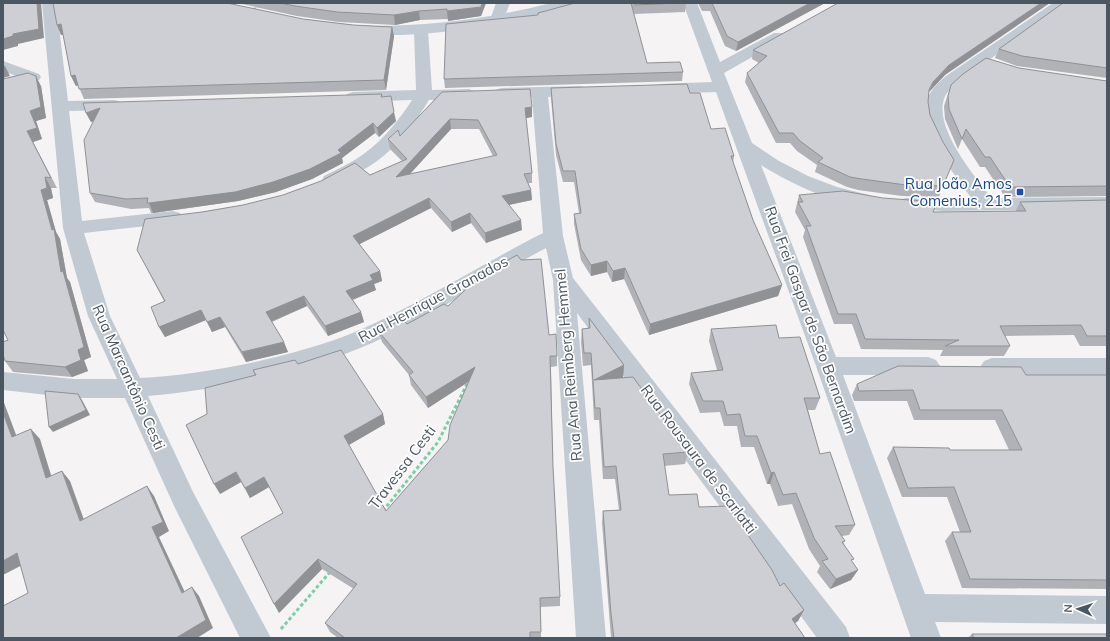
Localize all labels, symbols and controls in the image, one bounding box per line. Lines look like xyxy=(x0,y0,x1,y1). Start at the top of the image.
place label: Rua João Amos Comenius, 215 xyxy=(905,174,1012,210)
marker: Rua João Amos Comenius, 215 xyxy=(1015,187,1025,197)
street label: Rua Frei Gaspar de São Bernardim xyxy=(761,204,861,436)
street label: Rua Henrique Granados xyxy=(355,251,511,347)
street label: Rua Ana Reimberg Hemmel xyxy=(550,268,586,462)
street label: Rua Marcantônio Cesti xyxy=(88,301,170,453)
street label: Rua Rousaura de Scarlatti xyxy=(637,381,761,537)
street label: Travessa Cesti xyxy=(364,421,440,513)
north arrow xyxy=(1058,589,1098,629)
text: N xyxy=(1061,604,1075,613)

